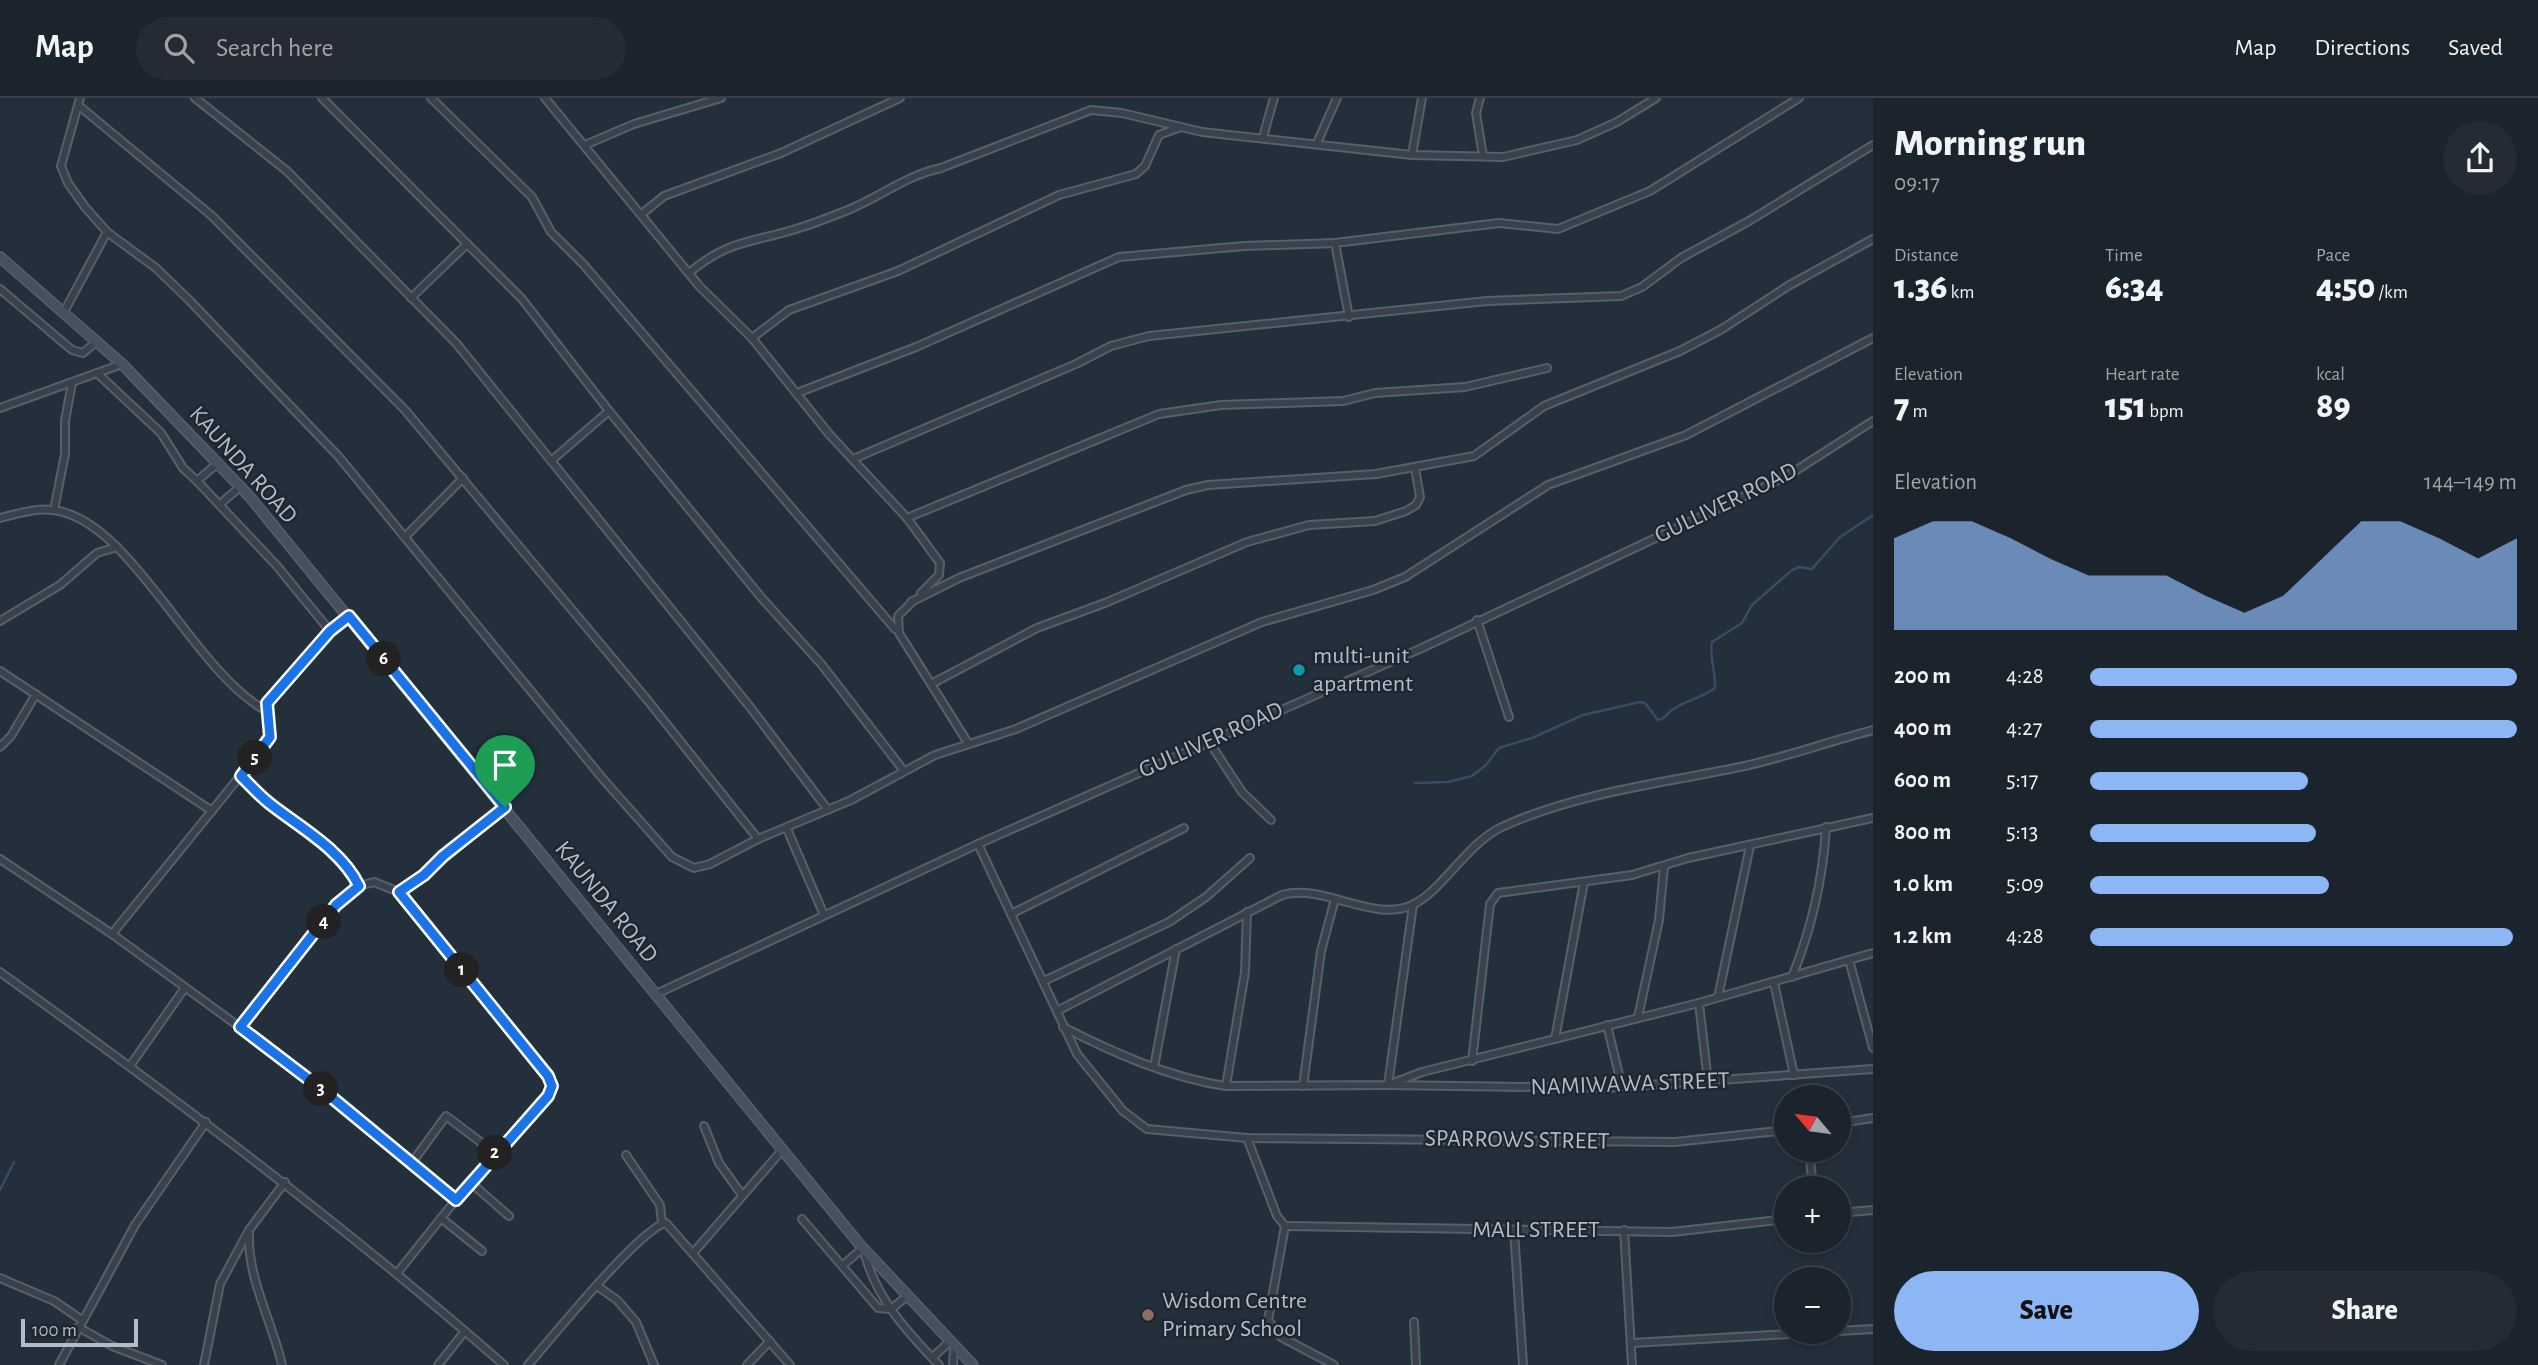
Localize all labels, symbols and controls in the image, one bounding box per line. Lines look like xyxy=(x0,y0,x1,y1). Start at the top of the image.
search box xyxy=(136,17,626,80)
icon: search xyxy=(160,29,198,67)
text: Map xyxy=(35,31,94,64)
text: Search here xyxy=(216,35,334,61)
text: Map xyxy=(2234,36,2276,60)
text: Directions xyxy=(2314,36,2410,60)
text: Saved xyxy=(2448,36,2503,60)
button: share xyxy=(2443,121,2517,195)
text: Morning run xyxy=(1894,125,2086,163)
text: 09:17 xyxy=(1894,172,1940,195)
text: Distance xyxy=(1894,246,1958,265)
text: Time xyxy=(2105,246,2143,265)
text: Pace xyxy=(2316,246,2350,265)
text: 1.36 xyxy=(1894,270,1947,305)
text: 6:34 xyxy=(2105,270,2164,305)
text: 4:50 xyxy=(2316,270,2375,305)
text: km xyxy=(1947,283,1974,302)
text: /km xyxy=(2375,283,2408,302)
text: Elevation xyxy=(1894,365,1963,384)
text: Heart rate xyxy=(2105,365,2180,384)
text: kcal xyxy=(2316,365,2345,384)
text: 7 xyxy=(1894,389,1909,424)
text: 151 xyxy=(2105,389,2146,424)
text: 89 xyxy=(2316,389,2351,424)
street label: KAUNDA ROAD xyxy=(184,402,302,528)
text: m xyxy=(1909,402,1928,421)
text: bpm xyxy=(2146,402,2184,421)
street label: GULLIVER ROAD xyxy=(1651,458,1801,548)
text: Elevation xyxy=(1894,471,1977,494)
text: 144–149 m xyxy=(2424,471,2517,494)
pin: 6 xyxy=(366,642,402,676)
place label: multi-unit apartment xyxy=(1313,644,1413,696)
text: 6 xyxy=(379,649,388,668)
marker: multi-unit apartment xyxy=(1291,662,1307,678)
text: 200 m xyxy=(1894,665,1951,688)
text: 4:28 xyxy=(2006,665,2044,688)
street label: GULLIVER ROAD xyxy=(1135,697,1287,783)
text: 400 m xyxy=(1894,717,1952,740)
text: 4:27 xyxy=(2006,717,2042,740)
pin xyxy=(475,735,535,807)
pin: 5 xyxy=(238,740,272,776)
icon: arrive xyxy=(486,746,524,784)
text: 5 xyxy=(250,748,259,767)
text: 600 m xyxy=(1894,769,1951,792)
text: 5:17 xyxy=(2006,769,2038,792)
text: 800 m xyxy=(1894,821,1951,844)
text: 5:13 xyxy=(2006,821,2038,844)
street label: KAUNDA ROAD xyxy=(550,837,662,967)
text: 1.0 km xyxy=(1894,873,1953,896)
text: 5:09 xyxy=(2006,873,2044,896)
pin: 4 xyxy=(306,904,342,940)
text: 4 xyxy=(319,912,328,931)
text: 1.2 km xyxy=(1894,925,1952,948)
text: 4:28 xyxy=(2006,925,2044,948)
pin: 1 xyxy=(444,952,480,988)
text: 1 xyxy=(458,960,465,979)
street label: NAMIWAWA STREET xyxy=(1530,1069,1730,1099)
pin: 3 xyxy=(304,1072,338,1107)
text: 3 xyxy=(316,1079,325,1098)
north arrow xyxy=(1774,1085,1852,1162)
map controls xyxy=(1774,1085,1851,1344)
street label: SPARROWS STREET xyxy=(1424,1126,1610,1154)
pin: 2 xyxy=(477,1136,512,1170)
text: 2 xyxy=(490,1143,499,1162)
button: + xyxy=(1774,1176,1851,1253)
street label: MALL STREET xyxy=(1472,1218,1600,1242)
button: − xyxy=(1774,1267,1851,1344)
button: Save xyxy=(1894,1271,2199,1351)
button: Share xyxy=(2213,1271,2517,1351)
place label: Wisdom Centre Primary School xyxy=(1162,1289,1307,1341)
marker: Wisdom Centre Primary School xyxy=(1140,1307,1156,1323)
scale bar xyxy=(21,1316,138,1348)
text: 100 m xyxy=(32,1321,77,1340)

